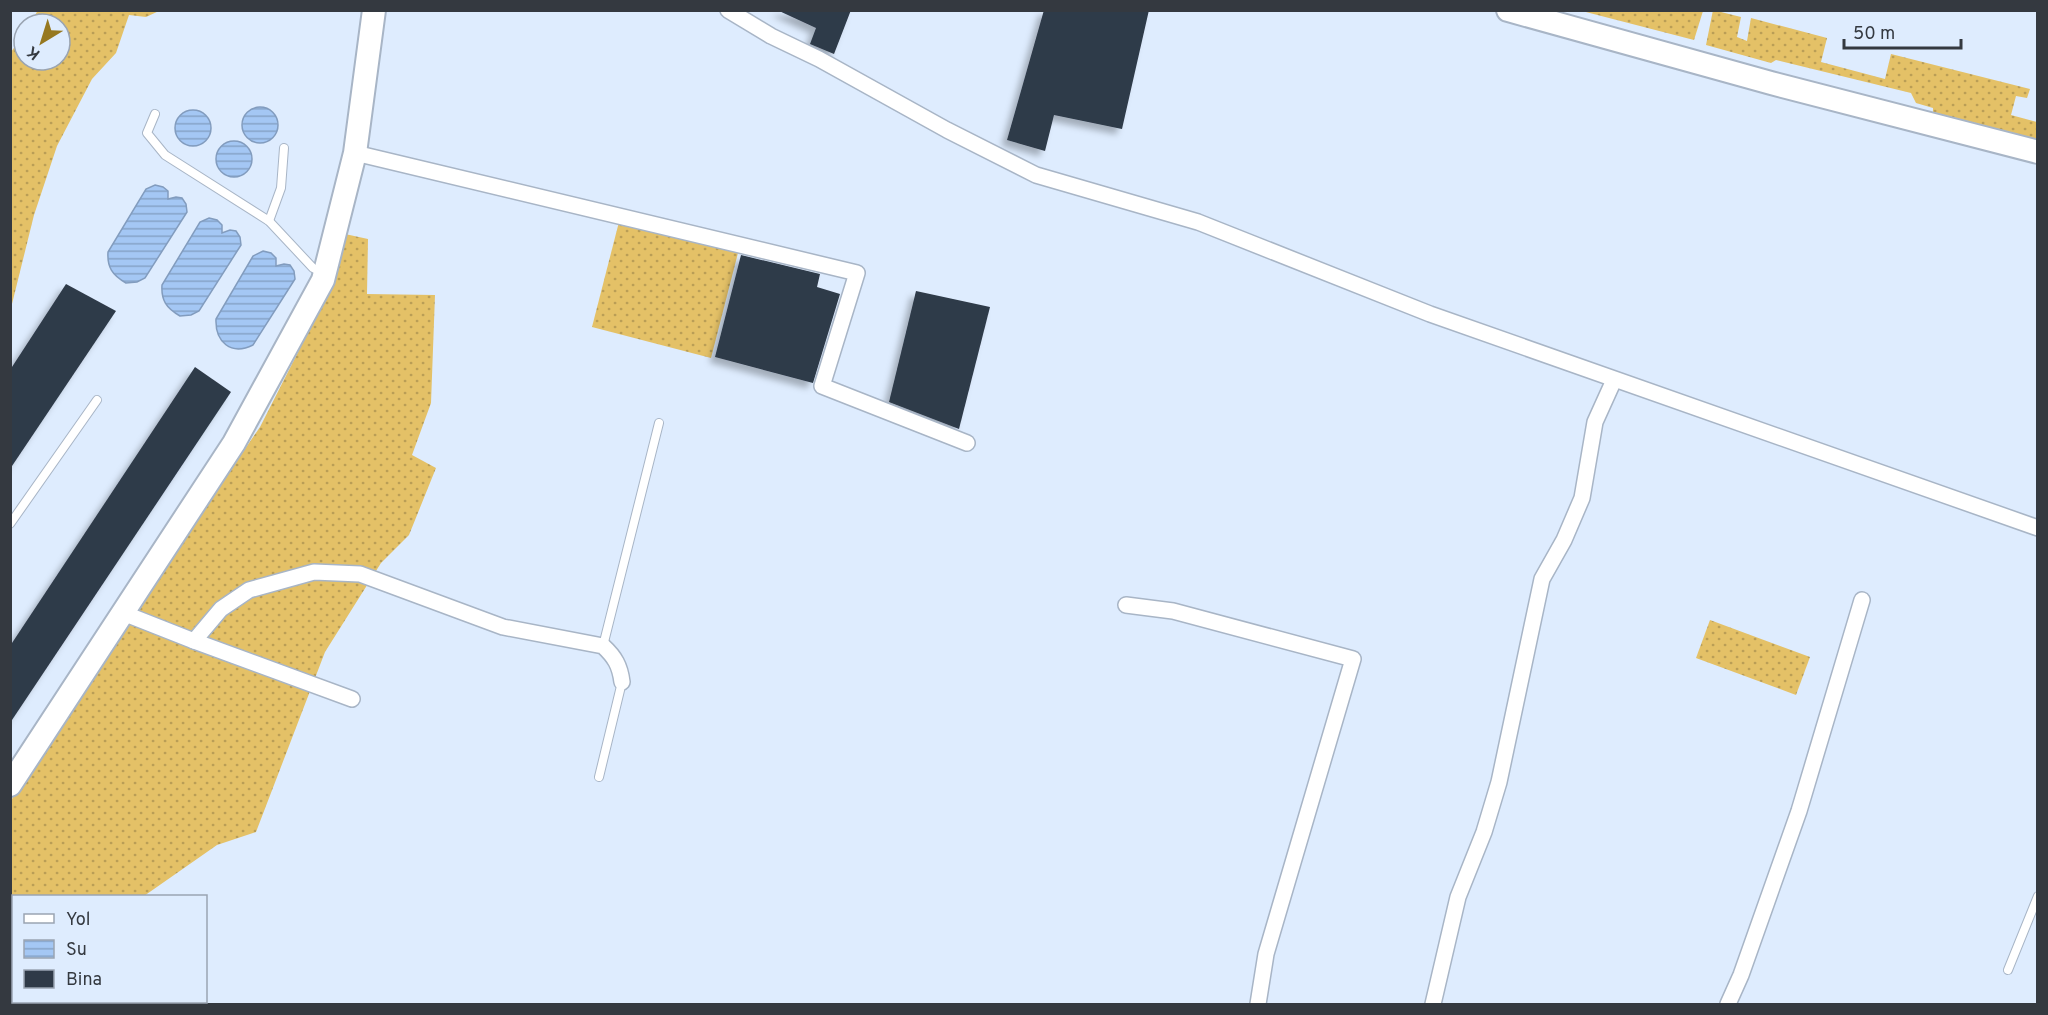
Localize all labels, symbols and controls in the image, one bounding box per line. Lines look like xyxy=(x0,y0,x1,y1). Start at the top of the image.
north arrow xyxy=(12,12,72,72)
scale bar xyxy=(1844,12,1961,50)
text: 50 m xyxy=(1853,23,1895,46)
text: K xyxy=(23,41,45,64)
legend xyxy=(12,895,207,1003)
text: Yol xyxy=(66,909,91,932)
text: Su xyxy=(66,939,87,962)
text: Bina xyxy=(66,969,102,992)

